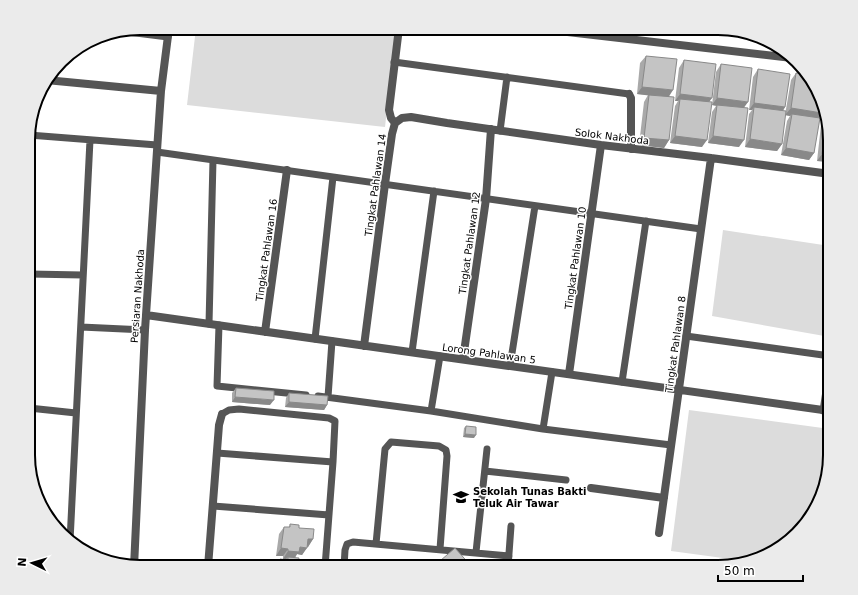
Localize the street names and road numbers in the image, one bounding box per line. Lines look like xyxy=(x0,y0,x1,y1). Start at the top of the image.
street label: Solok Nakhoda xyxy=(574,126,650,147)
street label: Tingkat Pahlawan 14 xyxy=(363,133,388,238)
street label: Tingkat Pahlawan 12 xyxy=(457,191,482,296)
street label: Tingkat Pahlawan 16 xyxy=(254,198,279,303)
street label: Tingkat Pahlawan 10 xyxy=(563,206,588,311)
street label: Persiaran Nakhoda xyxy=(129,249,146,343)
street label: Tingkat Pahlawan 8 xyxy=(663,295,688,394)
street label: Lorong Pahlawan 5 xyxy=(441,341,537,366)

